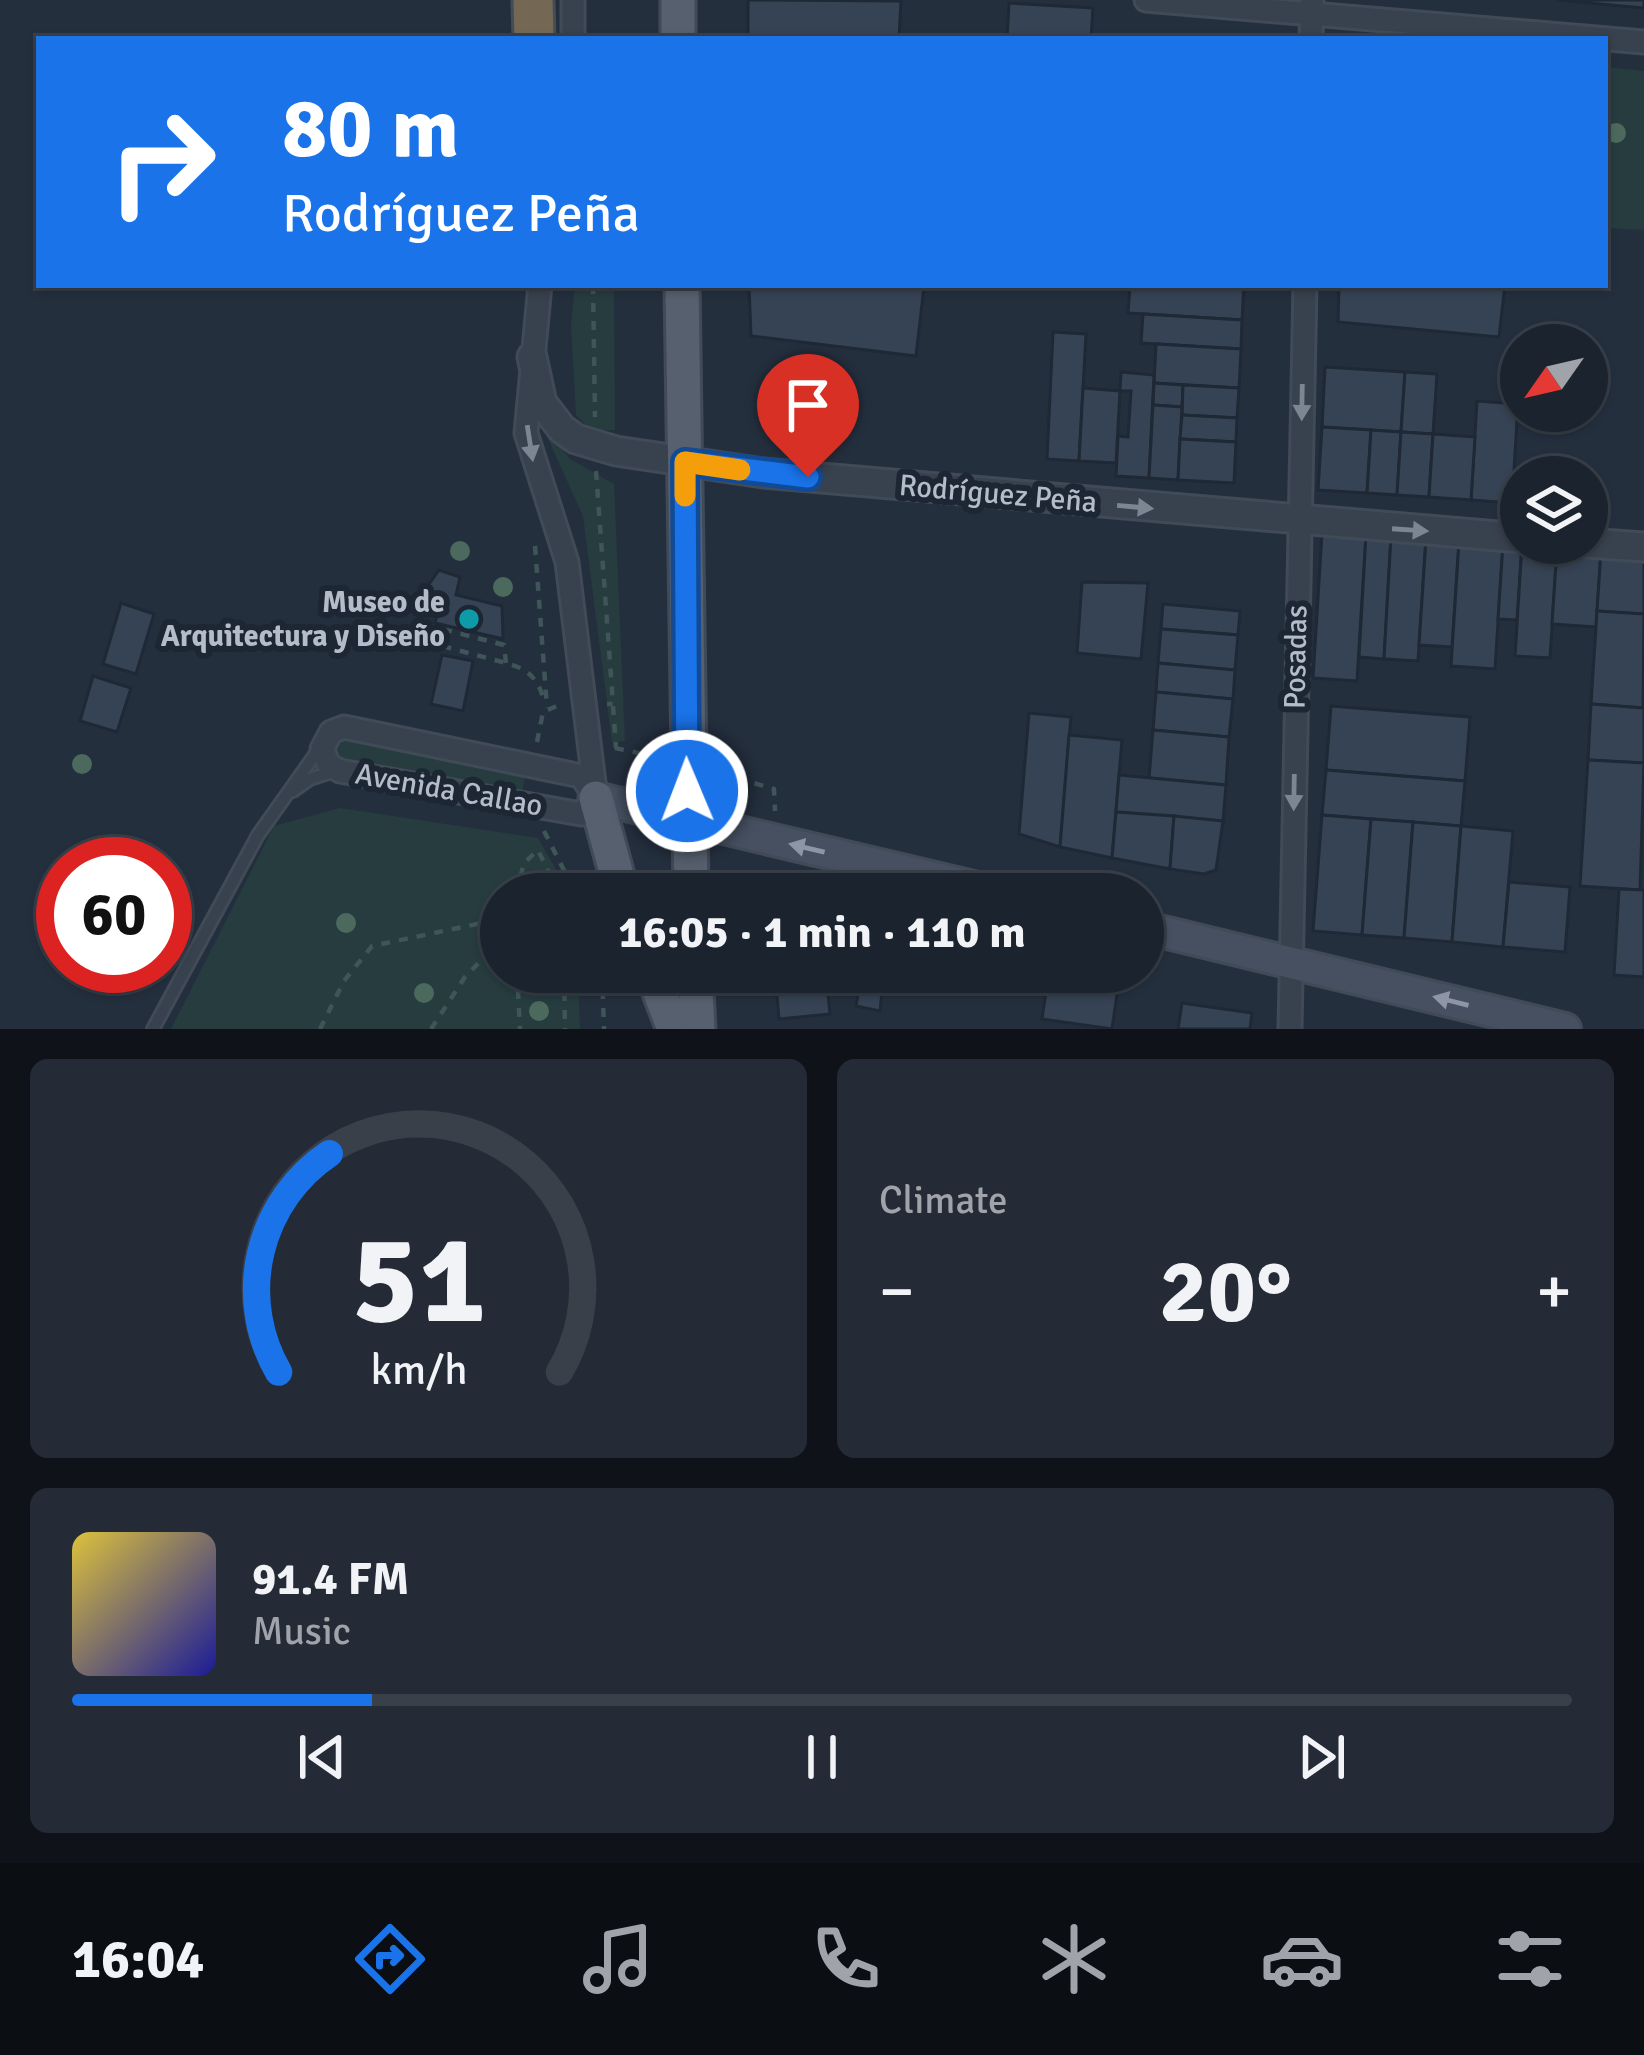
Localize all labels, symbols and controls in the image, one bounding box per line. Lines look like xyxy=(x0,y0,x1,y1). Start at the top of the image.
text: 80 m xyxy=(282,77,459,181)
icon: right xyxy=(84,84,240,240)
text: Rodríguez Peña xyxy=(282,180,640,247)
north arrow xyxy=(1500,324,1608,432)
map controls xyxy=(1500,324,1608,564)
pin xyxy=(757,354,859,477)
icon: arrive xyxy=(775,372,841,438)
one-way arrow xyxy=(1292,384,1311,422)
one-way arrow xyxy=(521,424,540,462)
button: layers xyxy=(1500,456,1608,564)
street label: Rodríguez Peña xyxy=(897,467,1099,521)
one-way arrow xyxy=(1117,498,1155,517)
one-way arrow xyxy=(1392,520,1429,539)
place label: Museo de Arquitectura y Diseño xyxy=(161,584,445,655)
street label: Posadas xyxy=(1277,605,1315,709)
marker: Museo de Arquitectura y Diseño xyxy=(456,606,482,632)
position arrow xyxy=(624,728,750,854)
street label: Avenida Callao xyxy=(352,755,546,825)
one-way arrow xyxy=(1284,774,1304,812)
speed limit sign: 60 xyxy=(36,837,192,993)
one-way arrow xyxy=(789,838,826,857)
text: 16:05 · 1 min · 110 m xyxy=(618,905,1026,960)
one-way arrow xyxy=(1432,991,1469,1010)
text: Climate xyxy=(879,1176,1008,1224)
text: 51 xyxy=(351,1204,486,1357)
text: 20° xyxy=(1159,1236,1292,1347)
text: − xyxy=(879,1251,915,1332)
text: + xyxy=(1536,1251,1572,1332)
text: km/h xyxy=(370,1343,467,1396)
text: 91.4 FM xyxy=(252,1552,409,1607)
text: Music xyxy=(252,1607,351,1655)
icon: previous xyxy=(289,1724,355,1790)
icon: pause xyxy=(789,1724,855,1790)
icon: next xyxy=(1289,1724,1355,1790)
icon: directions xyxy=(348,1917,432,2001)
icon: music xyxy=(576,1917,660,2001)
icon: phone xyxy=(804,1917,888,2001)
icon: climate xyxy=(1032,1917,1116,2001)
icon: car xyxy=(1260,1917,1344,2001)
icon: filters xyxy=(1488,1917,1572,2001)
text: 16:04 xyxy=(72,1926,205,1993)

